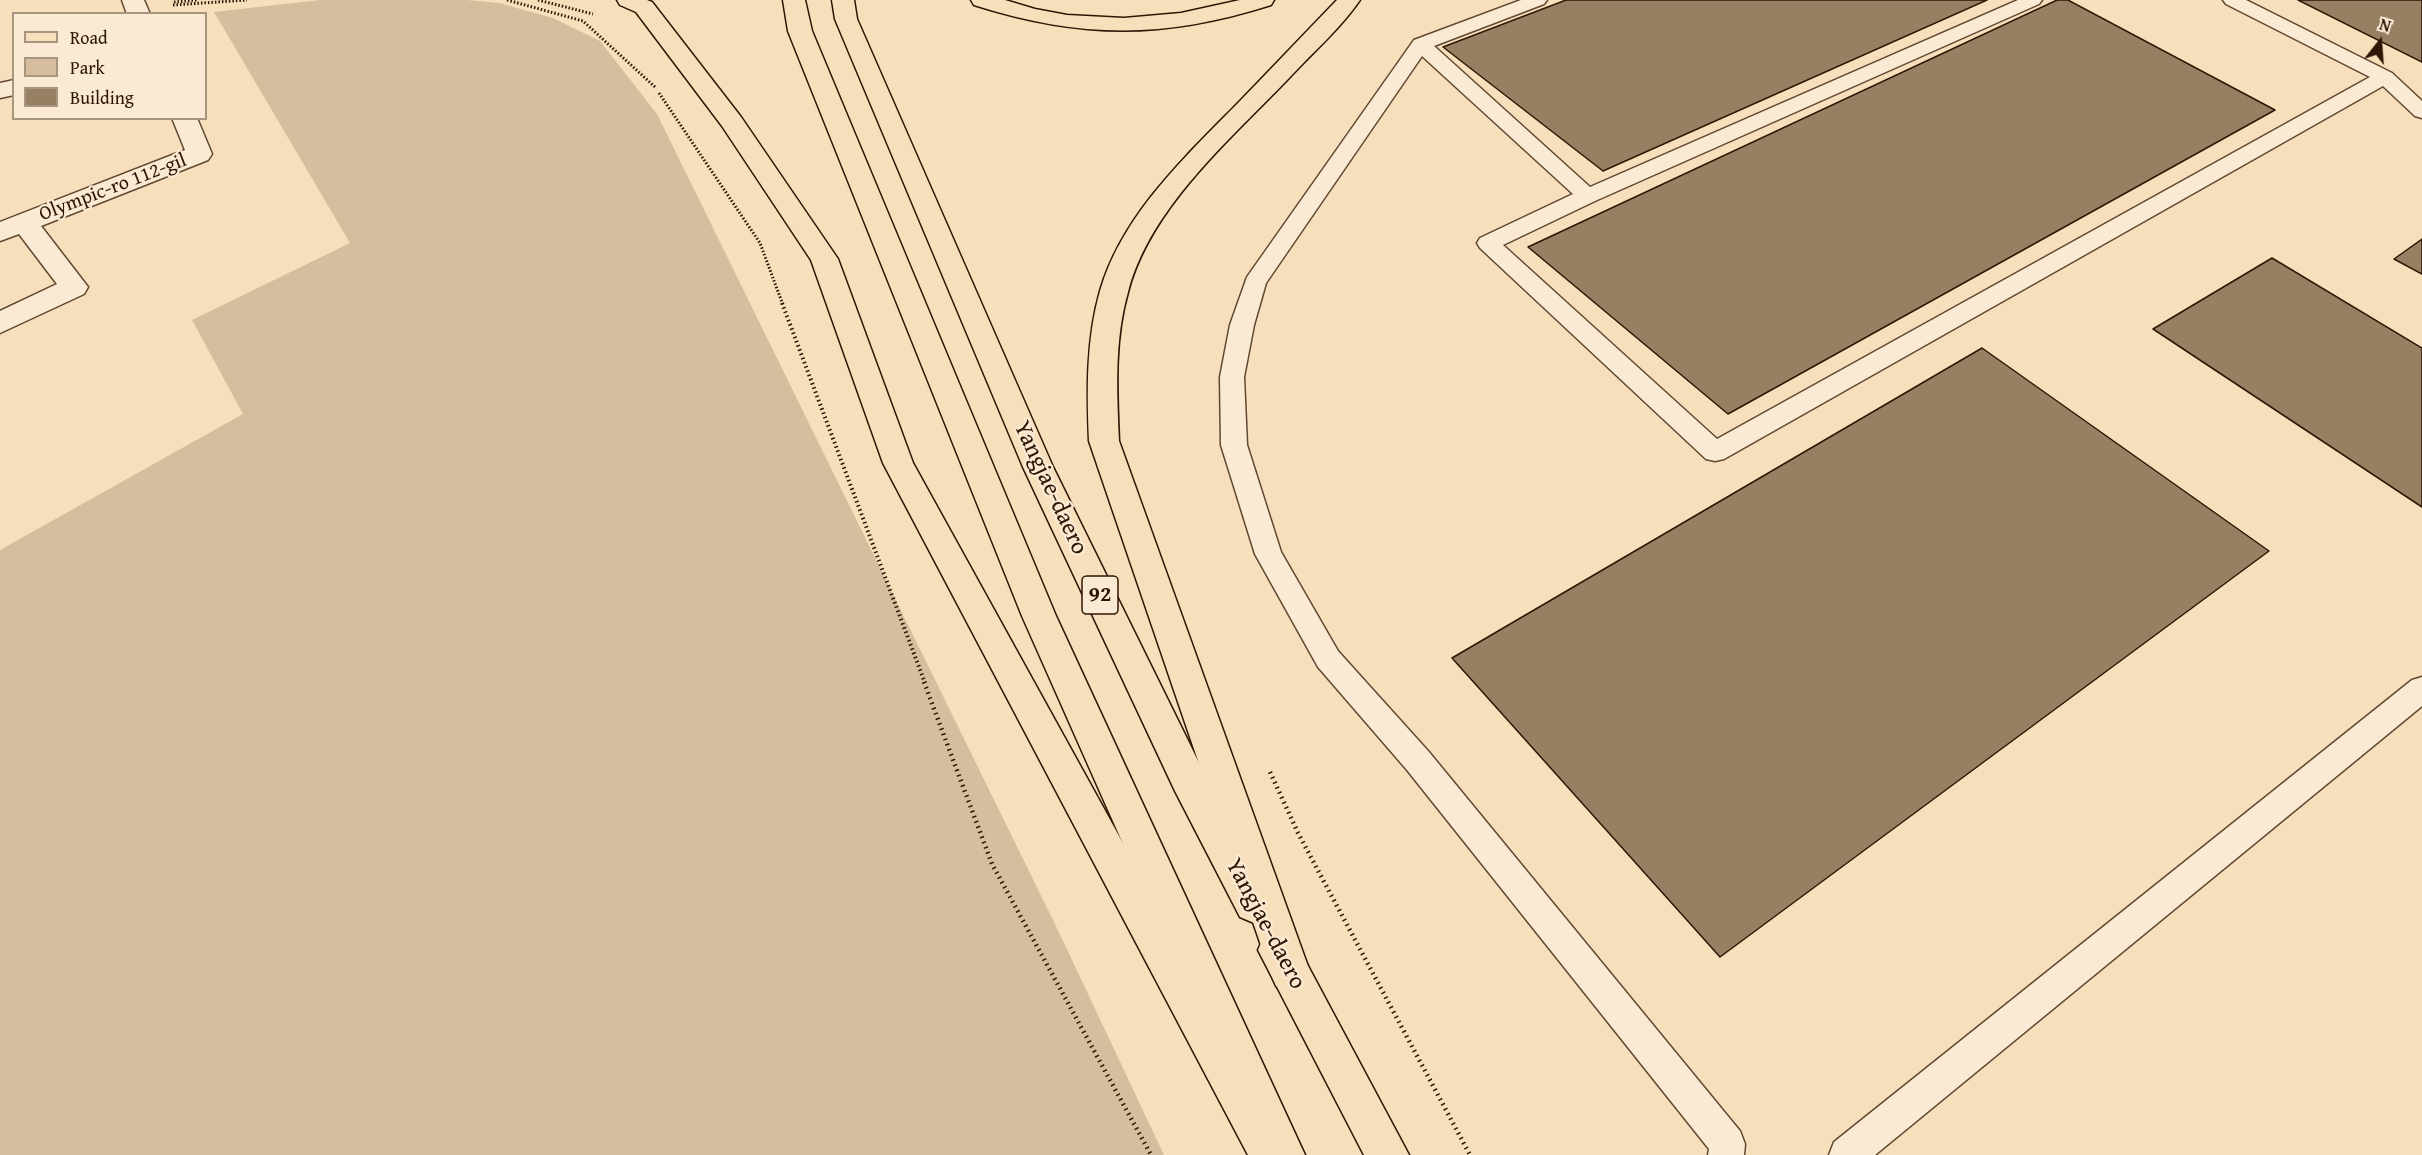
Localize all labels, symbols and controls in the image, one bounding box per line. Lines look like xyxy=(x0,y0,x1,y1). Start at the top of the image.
legend xyxy=(12,12,207,120)
north arrow xyxy=(2350,12,2410,72)
text: N xyxy=(2377,12,2394,38)
text: Road xyxy=(70,24,108,51)
text: Park xyxy=(70,54,105,81)
text: Building xyxy=(70,84,134,111)
street label: Olympic-ro 112-gil xyxy=(36,149,190,227)
street label: Yangjae-daero xyxy=(1006,417,1094,559)
road number: 92 xyxy=(1082,576,1118,614)
street label: Yangjae-daero xyxy=(1218,854,1312,994)

